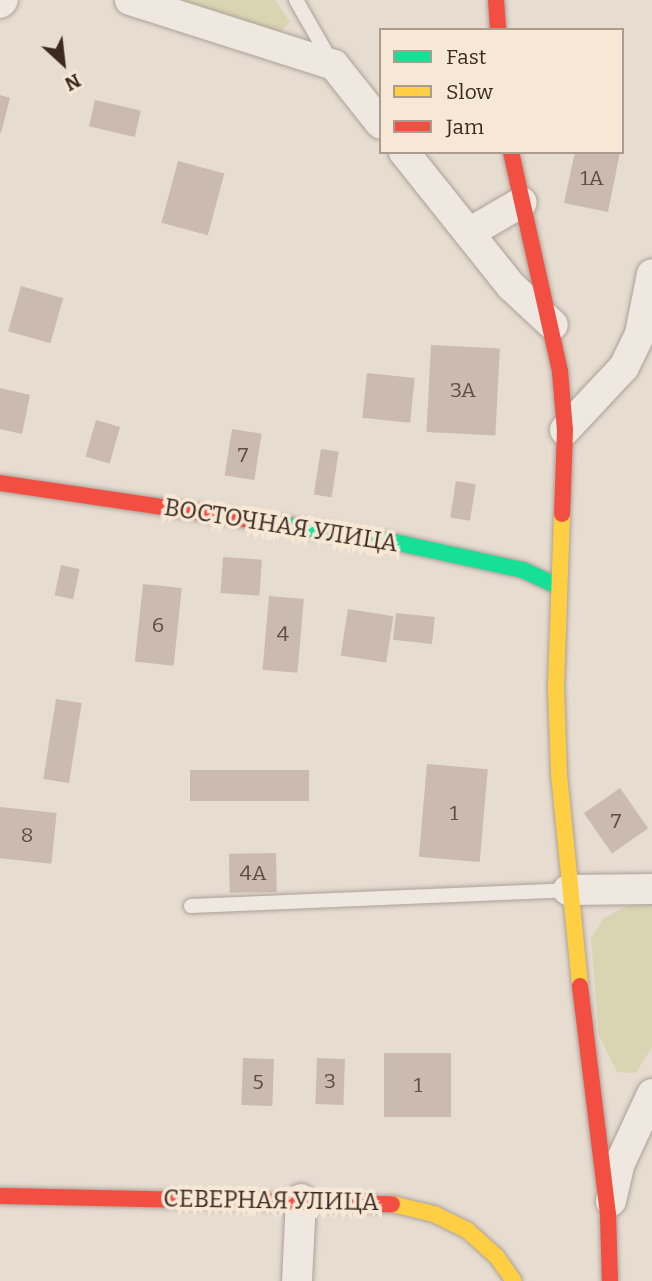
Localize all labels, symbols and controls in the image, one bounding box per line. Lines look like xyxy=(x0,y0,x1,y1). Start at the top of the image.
north arrow xyxy=(28,28,98,98)
legend xyxy=(379,28,624,154)
text: Fast xyxy=(446,44,486,70)
text: N xyxy=(61,69,85,96)
text: Slow xyxy=(446,79,493,105)
text: Jam xyxy=(446,114,484,140)
house number: 1А xyxy=(580,165,604,191)
house number: 3А xyxy=(450,377,476,403)
house number: 7 xyxy=(238,442,248,468)
street label: ВОСТОЧНАЯ УЛИЦА xyxy=(162,493,400,559)
house number: 6 xyxy=(152,612,164,638)
house number: 4 xyxy=(277,621,289,647)
house number: 1 xyxy=(450,800,458,826)
house number: 7 xyxy=(611,808,621,834)
house number: 8 xyxy=(21,822,33,848)
house number: 4А xyxy=(239,860,267,886)
house number: 3 xyxy=(324,1068,336,1094)
house number: 5 xyxy=(252,1069,264,1095)
house number: 1 xyxy=(414,1072,422,1098)
street label: СЕВЕРНАЯ УЛИЦА xyxy=(163,1185,379,1217)

